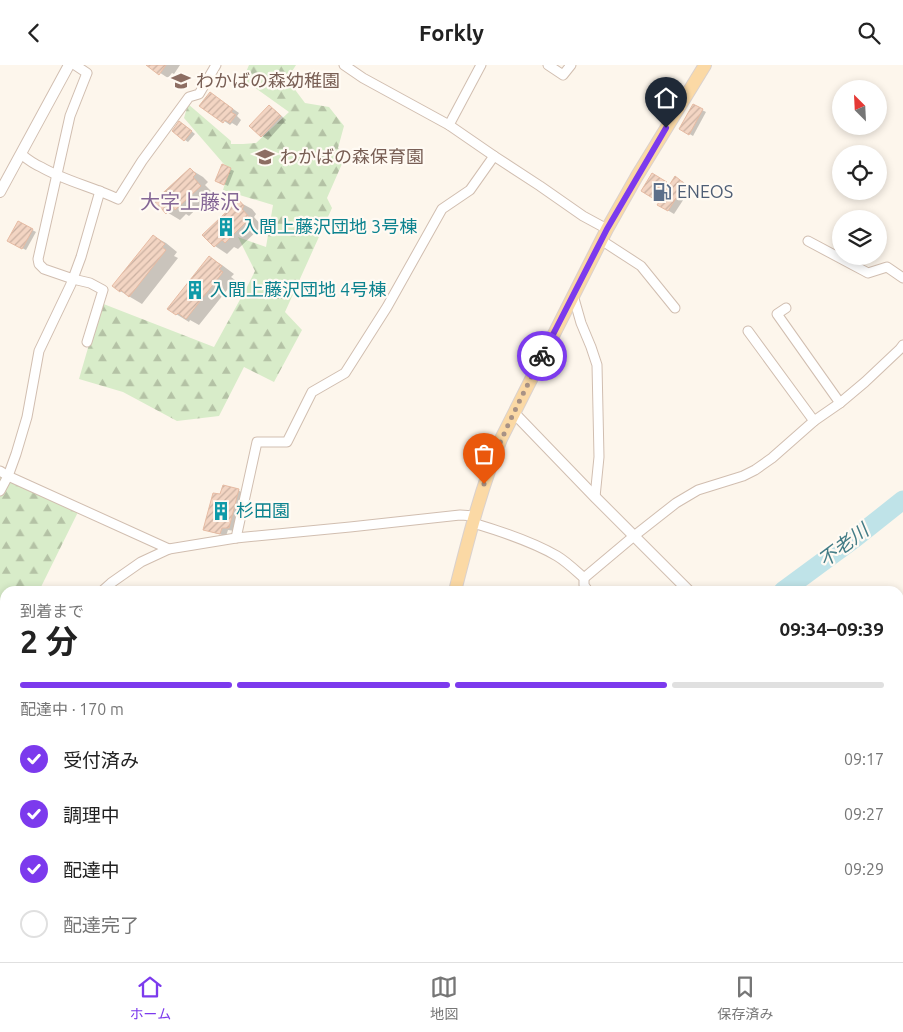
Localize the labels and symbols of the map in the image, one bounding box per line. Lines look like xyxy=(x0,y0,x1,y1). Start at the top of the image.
school or university icon: わかばの森幼稚園 xyxy=(170,70,192,92)
place label: わかばの森幼稚園 xyxy=(196,70,340,90)
pin xyxy=(645,77,687,128)
north arrow xyxy=(832,80,888,135)
school or university icon: わかばの森保育園 xyxy=(254,146,276,168)
place label: わかばの森保育園 xyxy=(280,146,424,166)
fuel station icon: ENEOS xyxy=(651,181,673,203)
place label: ENEOS xyxy=(677,181,733,201)
district label: 大字上藤沢 xyxy=(140,190,240,213)
building icon: 入間上藤沢団地 3号棟 xyxy=(215,216,237,238)
place label: 入間上藤沢団地 3号棟 xyxy=(241,216,417,236)
building icon: 入間上藤沢団地 4号棟 xyxy=(184,279,206,301)
place label: 入間上藤沢団地 4号棟 xyxy=(210,279,386,299)
courier xyxy=(517,331,567,381)
pin xyxy=(463,433,505,484)
building icon: 杉田園 xyxy=(210,500,232,522)
place label: 杉田園 xyxy=(236,500,290,520)
water label: 不老川 xyxy=(814,518,874,571)

